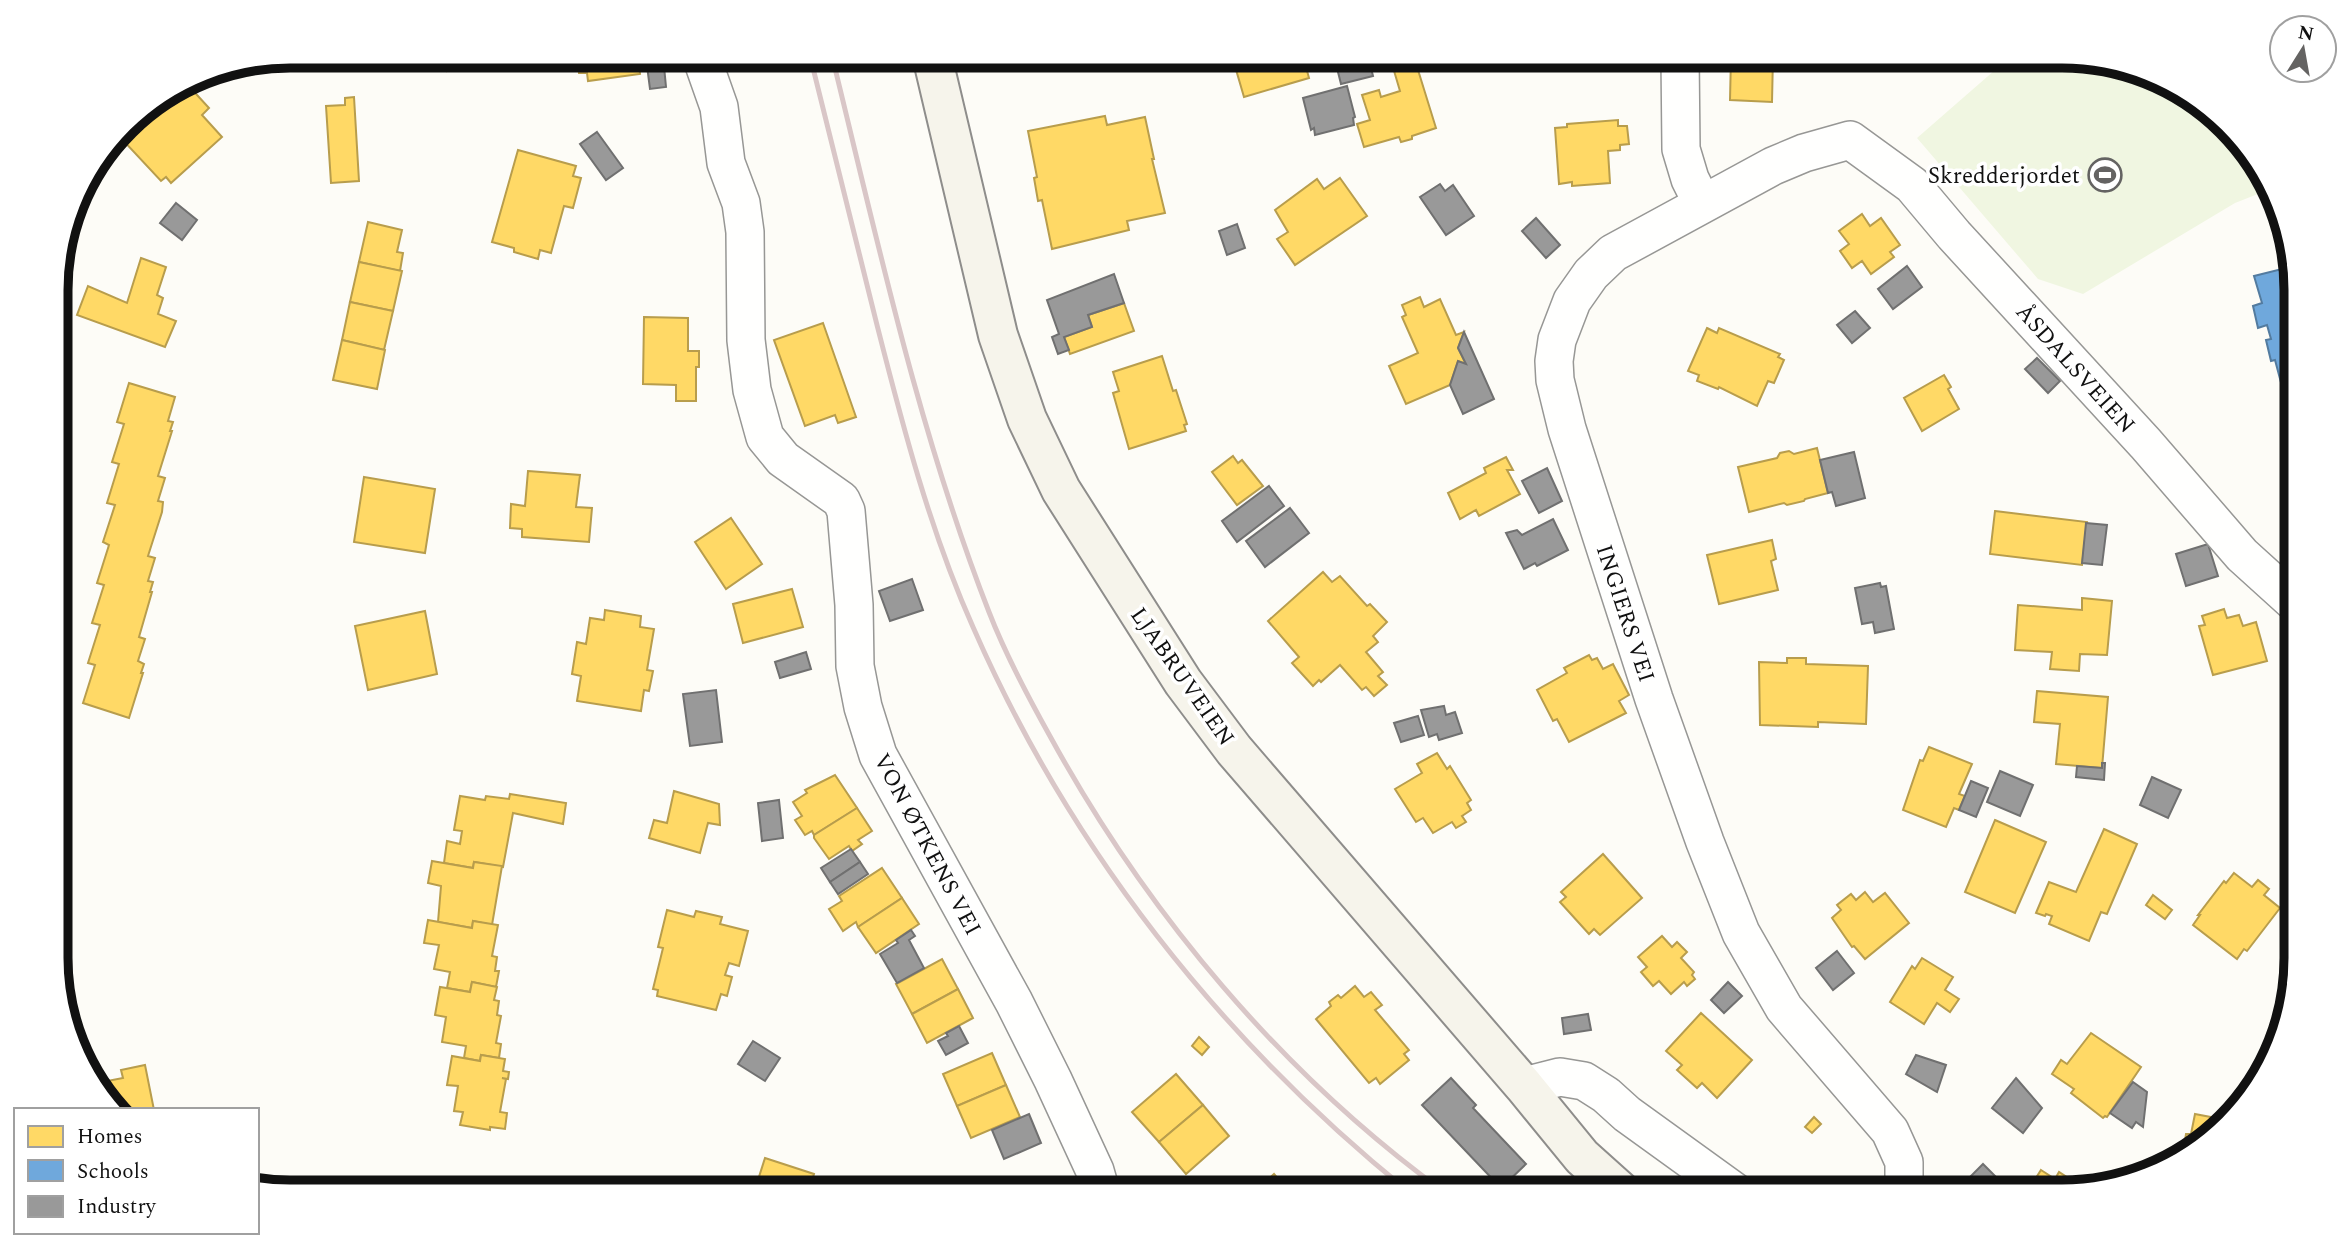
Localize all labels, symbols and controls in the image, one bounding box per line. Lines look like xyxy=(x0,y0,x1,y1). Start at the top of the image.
north arrow xyxy=(2268,14,2338,84)
text: N xyxy=(2296,18,2316,49)
sports icon: Skredderjordet xyxy=(2086,156,2124,194)
place label: Skredderjordet xyxy=(1928,159,2080,194)
street label: ÅSDALSVEIEN xyxy=(2007,296,2143,442)
street label: INGIERS VEI xyxy=(1586,540,1663,687)
street label: LJABRUVEIEN xyxy=(1121,600,1243,754)
street label: VON ØTKENS VEI xyxy=(864,747,990,942)
legend xyxy=(14,1108,259,1234)
text: Homes xyxy=(77,1121,143,1153)
text: Schools xyxy=(77,1156,149,1188)
text: Industry xyxy=(77,1191,157,1223)

